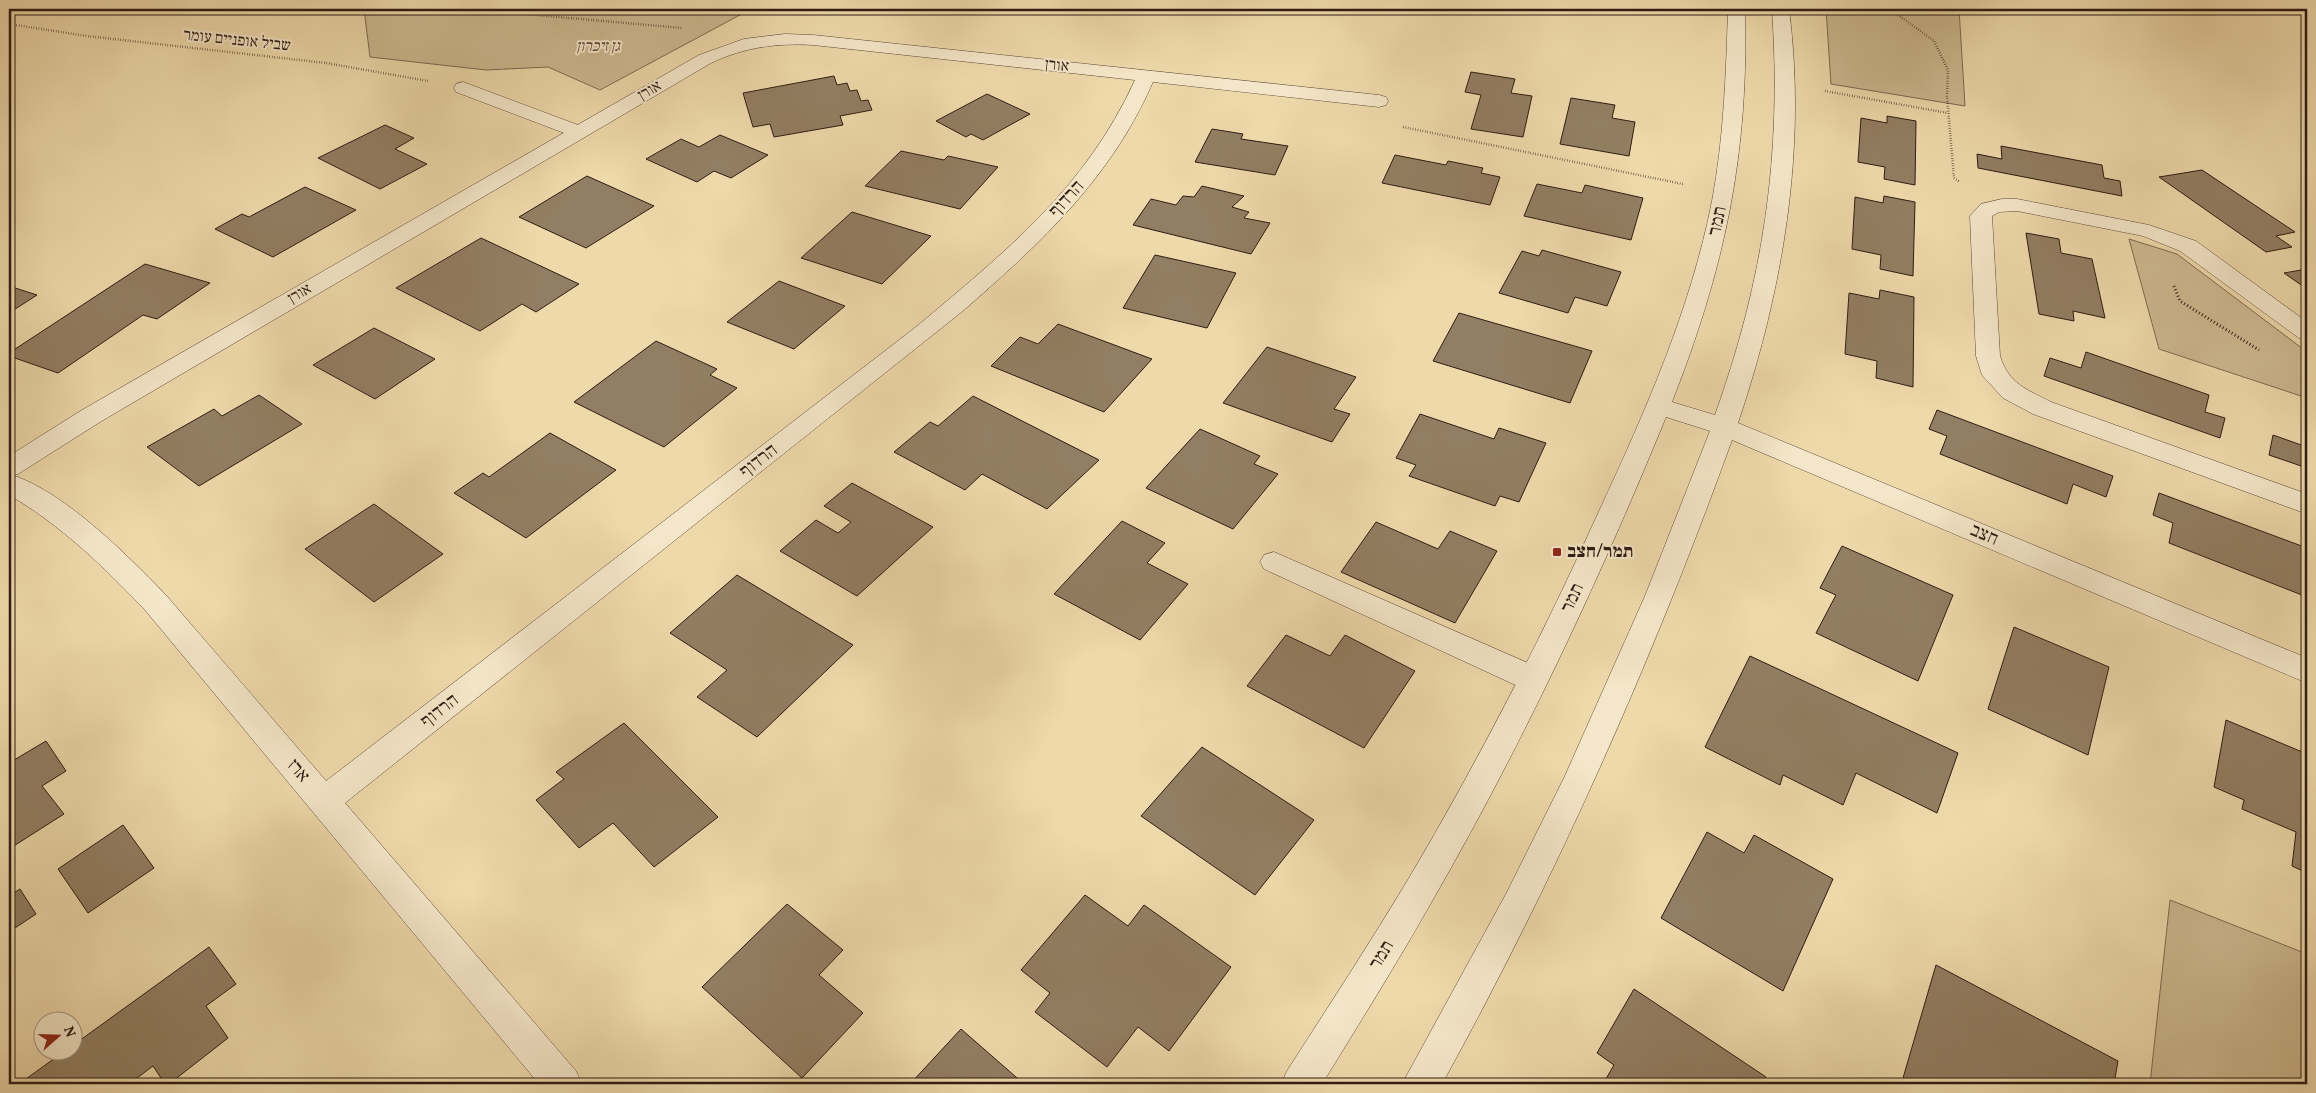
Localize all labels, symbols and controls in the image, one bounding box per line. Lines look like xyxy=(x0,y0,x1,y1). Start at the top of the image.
street label: שביל אופניים עומר xyxy=(182,24,292,58)
park label: גן זיכרון xyxy=(576,36,621,58)
street label: אורן xyxy=(1044,54,1070,78)
street label: אורן xyxy=(634,75,666,107)
street label: הרדוף xyxy=(1043,175,1091,223)
street label: תמר xyxy=(1702,204,1734,238)
street label: אורן xyxy=(284,278,316,310)
street label: הרדוף xyxy=(734,438,784,484)
street label: חצב xyxy=(1966,517,2002,553)
place label: תמר/חצב xyxy=(1567,539,1634,565)
marker: תמר/חצב xyxy=(1551,546,1563,558)
street label: תמר xyxy=(1555,579,1591,617)
street label: הרדוף xyxy=(415,688,465,734)
street label: ארז xyxy=(280,754,316,788)
street label: תמר xyxy=(1363,935,1401,975)
north arrow xyxy=(32,1010,82,1060)
text: N xyxy=(58,1024,79,1040)

